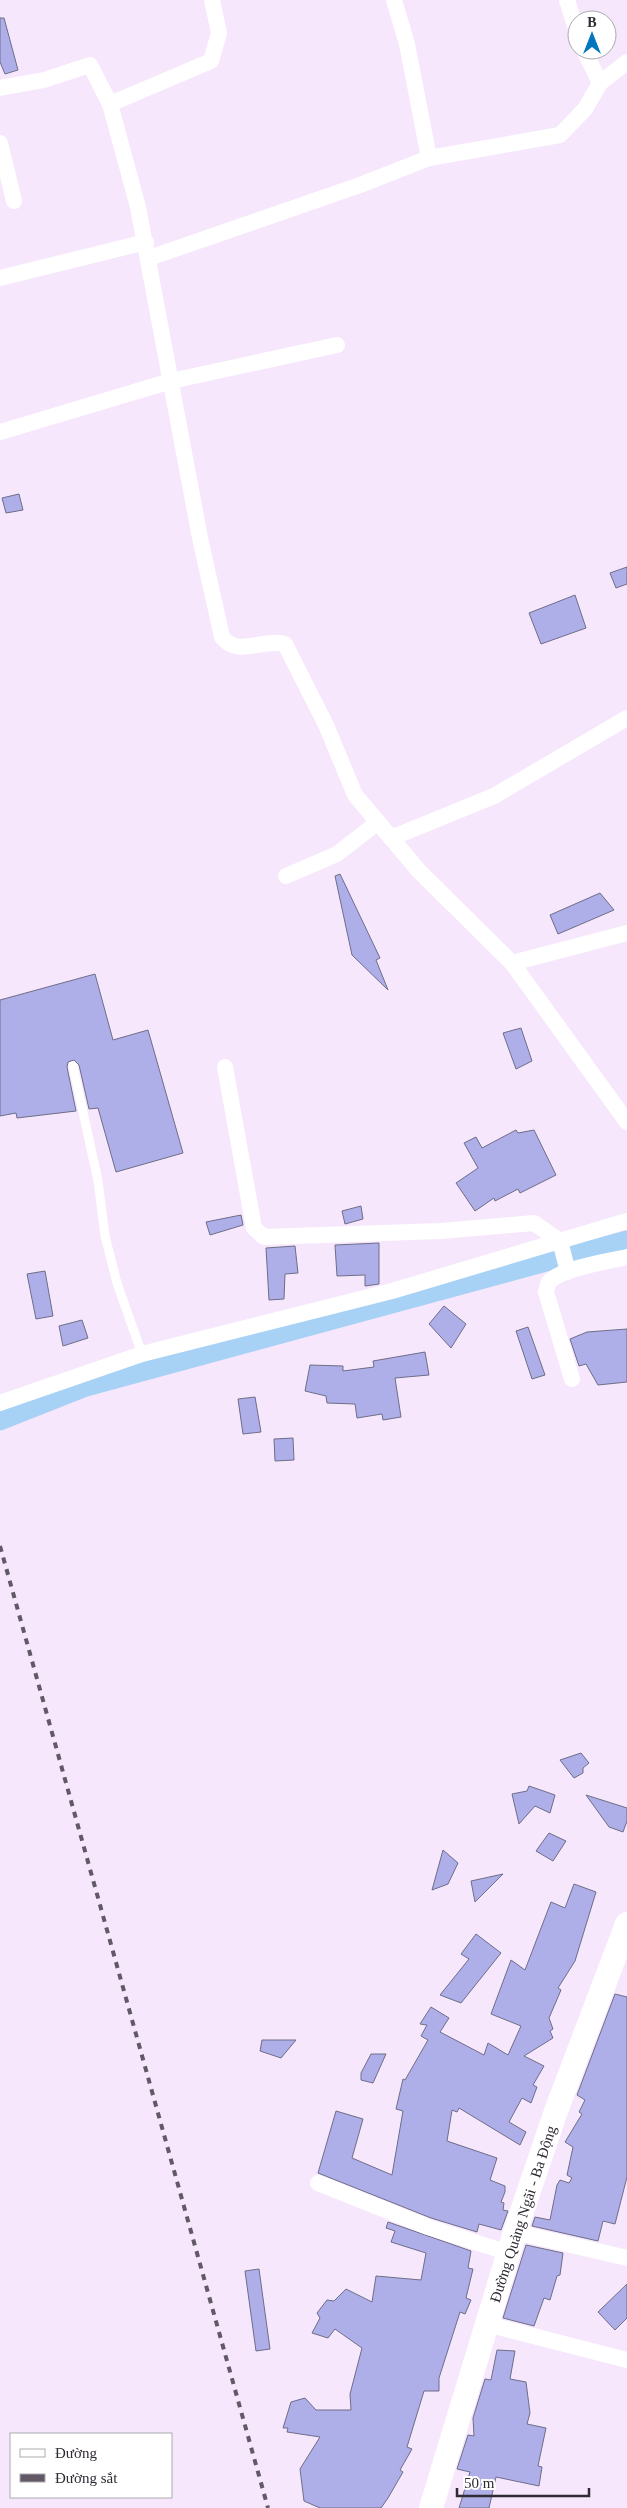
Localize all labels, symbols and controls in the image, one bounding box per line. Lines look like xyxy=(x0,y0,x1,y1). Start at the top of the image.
north arrow xyxy=(567,10,617,60)
text: B xyxy=(587,15,597,30)
street label: Đường Quảng Ngãi - Ba Động xyxy=(487,2123,559,2304)
legend xyxy=(10,2433,172,2498)
text: Đường xyxy=(55,2445,97,2461)
scale bar xyxy=(457,2466,590,2498)
text: Đường sắt xyxy=(55,2470,118,2486)
text: 50 m xyxy=(464,2475,495,2491)

